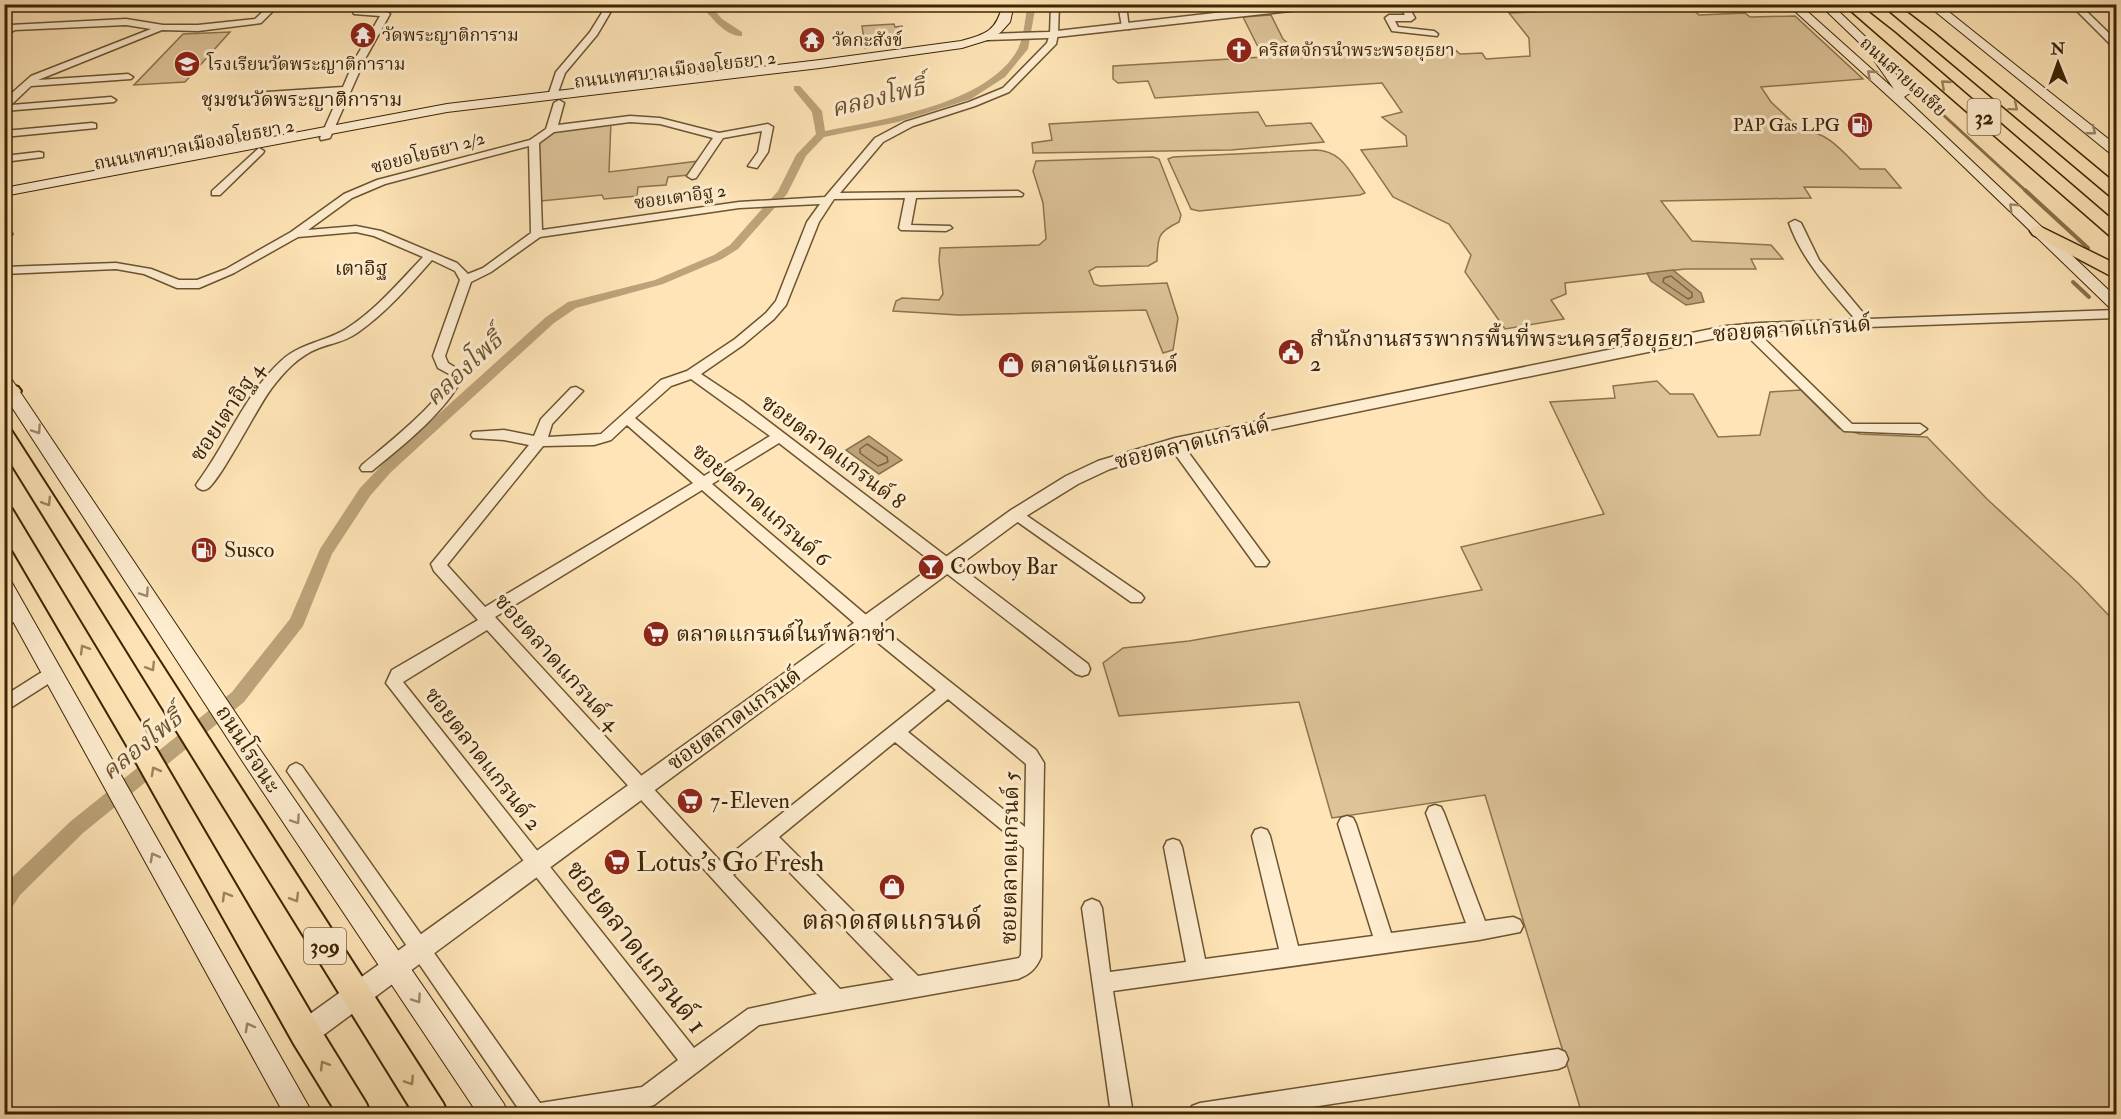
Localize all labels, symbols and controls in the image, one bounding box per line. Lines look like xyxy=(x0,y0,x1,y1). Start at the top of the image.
temple icon: วัดพระญาติการาม xyxy=(348,20,378,50)
place label: วัดพระญาติการาม xyxy=(382,24,519,47)
temple icon: วัดกะสังข์ xyxy=(797,25,827,55)
place label: วัดกะสังข์ xyxy=(832,29,903,52)
street label: ถนนสายเอเชีย xyxy=(1855,32,1951,122)
north arrow xyxy=(2028,33,2088,93)
church icon: คริสตจักรนำพระพรอยุธยา xyxy=(1224,35,1254,65)
place label: คริสตจักรนำพระพรอยุธยา xyxy=(1258,39,1455,62)
text: N xyxy=(2049,39,2066,59)
street label: ถนนเทศบาลเมืองอโยธยา 2 xyxy=(572,44,777,94)
school or university icon: โรงเรียนวัดพระญาติการาม xyxy=(172,49,202,79)
place label: โรงเรียนวัดพระญาติการาม xyxy=(206,51,406,76)
water label: คลองโพธิ์ xyxy=(827,67,936,125)
one-way arrow xyxy=(1867,70,1877,81)
one-way arrow xyxy=(1941,80,1952,91)
district label: ชุมชนวัดพระญาติการาม xyxy=(202,87,402,112)
road number: 32 xyxy=(1968,99,2000,135)
one-way arrow xyxy=(2007,100,2018,111)
fuel station icon: PAP Gas LPG xyxy=(1845,110,1875,140)
street label: ถนนเทศบาลเมืองอโยธยา 2 xyxy=(92,112,296,176)
place label: PAP Gas LPG xyxy=(1733,114,1840,137)
one-way arrow xyxy=(2085,124,2096,135)
street label: ซอยอโยธยา 2/2 xyxy=(368,125,487,179)
street label: ซอยเตาอิฐ 2 xyxy=(633,179,727,215)
one-way arrow xyxy=(2010,203,2020,214)
district label: เตาอิฐ xyxy=(335,256,388,281)
street label: ซอยตลาดแกรนด์ xyxy=(1712,309,1872,349)
water label: คลองโพธิ์ xyxy=(417,318,515,413)
place label: สำนักงานสรรพากรพื้นที่พระนครศรีอยุธยา 2 xyxy=(1310,322,1694,378)
public building icon: สำนักงานสรรพากรพื้นที่พระนครศรีอยุธยา 2 xyxy=(1276,337,1306,367)
shop icon: ตลาดนัดแกรนด์ xyxy=(996,350,1026,380)
place label: ตลาดนัดแกรนด์ xyxy=(1030,351,1178,379)
street label: ซอยเตาอิฐ 4 xyxy=(184,356,271,467)
street label: ซอยตลาดแกรนด์ 8 xyxy=(755,389,911,515)
street label: ซอยตลาดแกรนด์ xyxy=(1112,410,1272,476)
one-way arrow xyxy=(30,423,41,434)
street label: ซอยตลาดแกรนด์ 6 xyxy=(686,437,837,574)
one-way arrow xyxy=(39,496,50,507)
fuel station icon: Susco xyxy=(189,535,219,565)
place label: Susco xyxy=(224,536,274,564)
bar icon: Cowboy Bar xyxy=(916,552,946,582)
place label: Cowboy Bar xyxy=(950,553,1058,581)
one-way arrow xyxy=(137,586,148,597)
street label: ซอยตลาดแกรนด์ 4 xyxy=(488,588,627,737)
supermarket icon: ตลาดแกรนด์ไนท์พลาซ่า xyxy=(641,619,671,649)
place label: ตลาดแกรนด์ไนท์พลาซ่า xyxy=(676,619,896,648)
one-way arrow xyxy=(80,645,92,655)
one-way arrow xyxy=(143,661,154,672)
street label: ซอยตลาดแกรนด์ xyxy=(662,661,806,777)
street label: ซอยตลาดแกรนด์ 2 xyxy=(418,682,548,836)
water label: คลองโพธิ์ xyxy=(93,696,195,787)
street label: ถนนโรจนะ xyxy=(209,699,288,798)
one-way arrow xyxy=(151,766,162,777)
street label: ซอยตลาดแกรนด์ 5 xyxy=(994,771,1026,945)
supermarket icon: 7-Eleven xyxy=(675,786,705,816)
place label: 7-Eleven xyxy=(710,787,790,815)
one-way arrow xyxy=(289,814,300,825)
place label: Lotus's Go Fresh xyxy=(636,846,824,879)
supermarket icon: Lotus's Go Fresh xyxy=(602,847,632,877)
one-way arrow xyxy=(149,853,161,863)
street label: ซอยตลาดแกรนด์ 1 xyxy=(558,854,714,1040)
shop icon: ตลาดสดแกรนด์ xyxy=(877,872,907,902)
one-way arrow xyxy=(222,892,233,902)
one-way arrow xyxy=(288,892,300,902)
place label: ตลาดสดแกรนด์ xyxy=(802,904,982,937)
road number: 309 xyxy=(304,928,346,964)
one-way arrow xyxy=(410,993,421,1004)
one-way arrow xyxy=(245,1023,257,1033)
one-way arrow xyxy=(320,1061,332,1071)
one-way arrow xyxy=(403,1075,415,1085)

